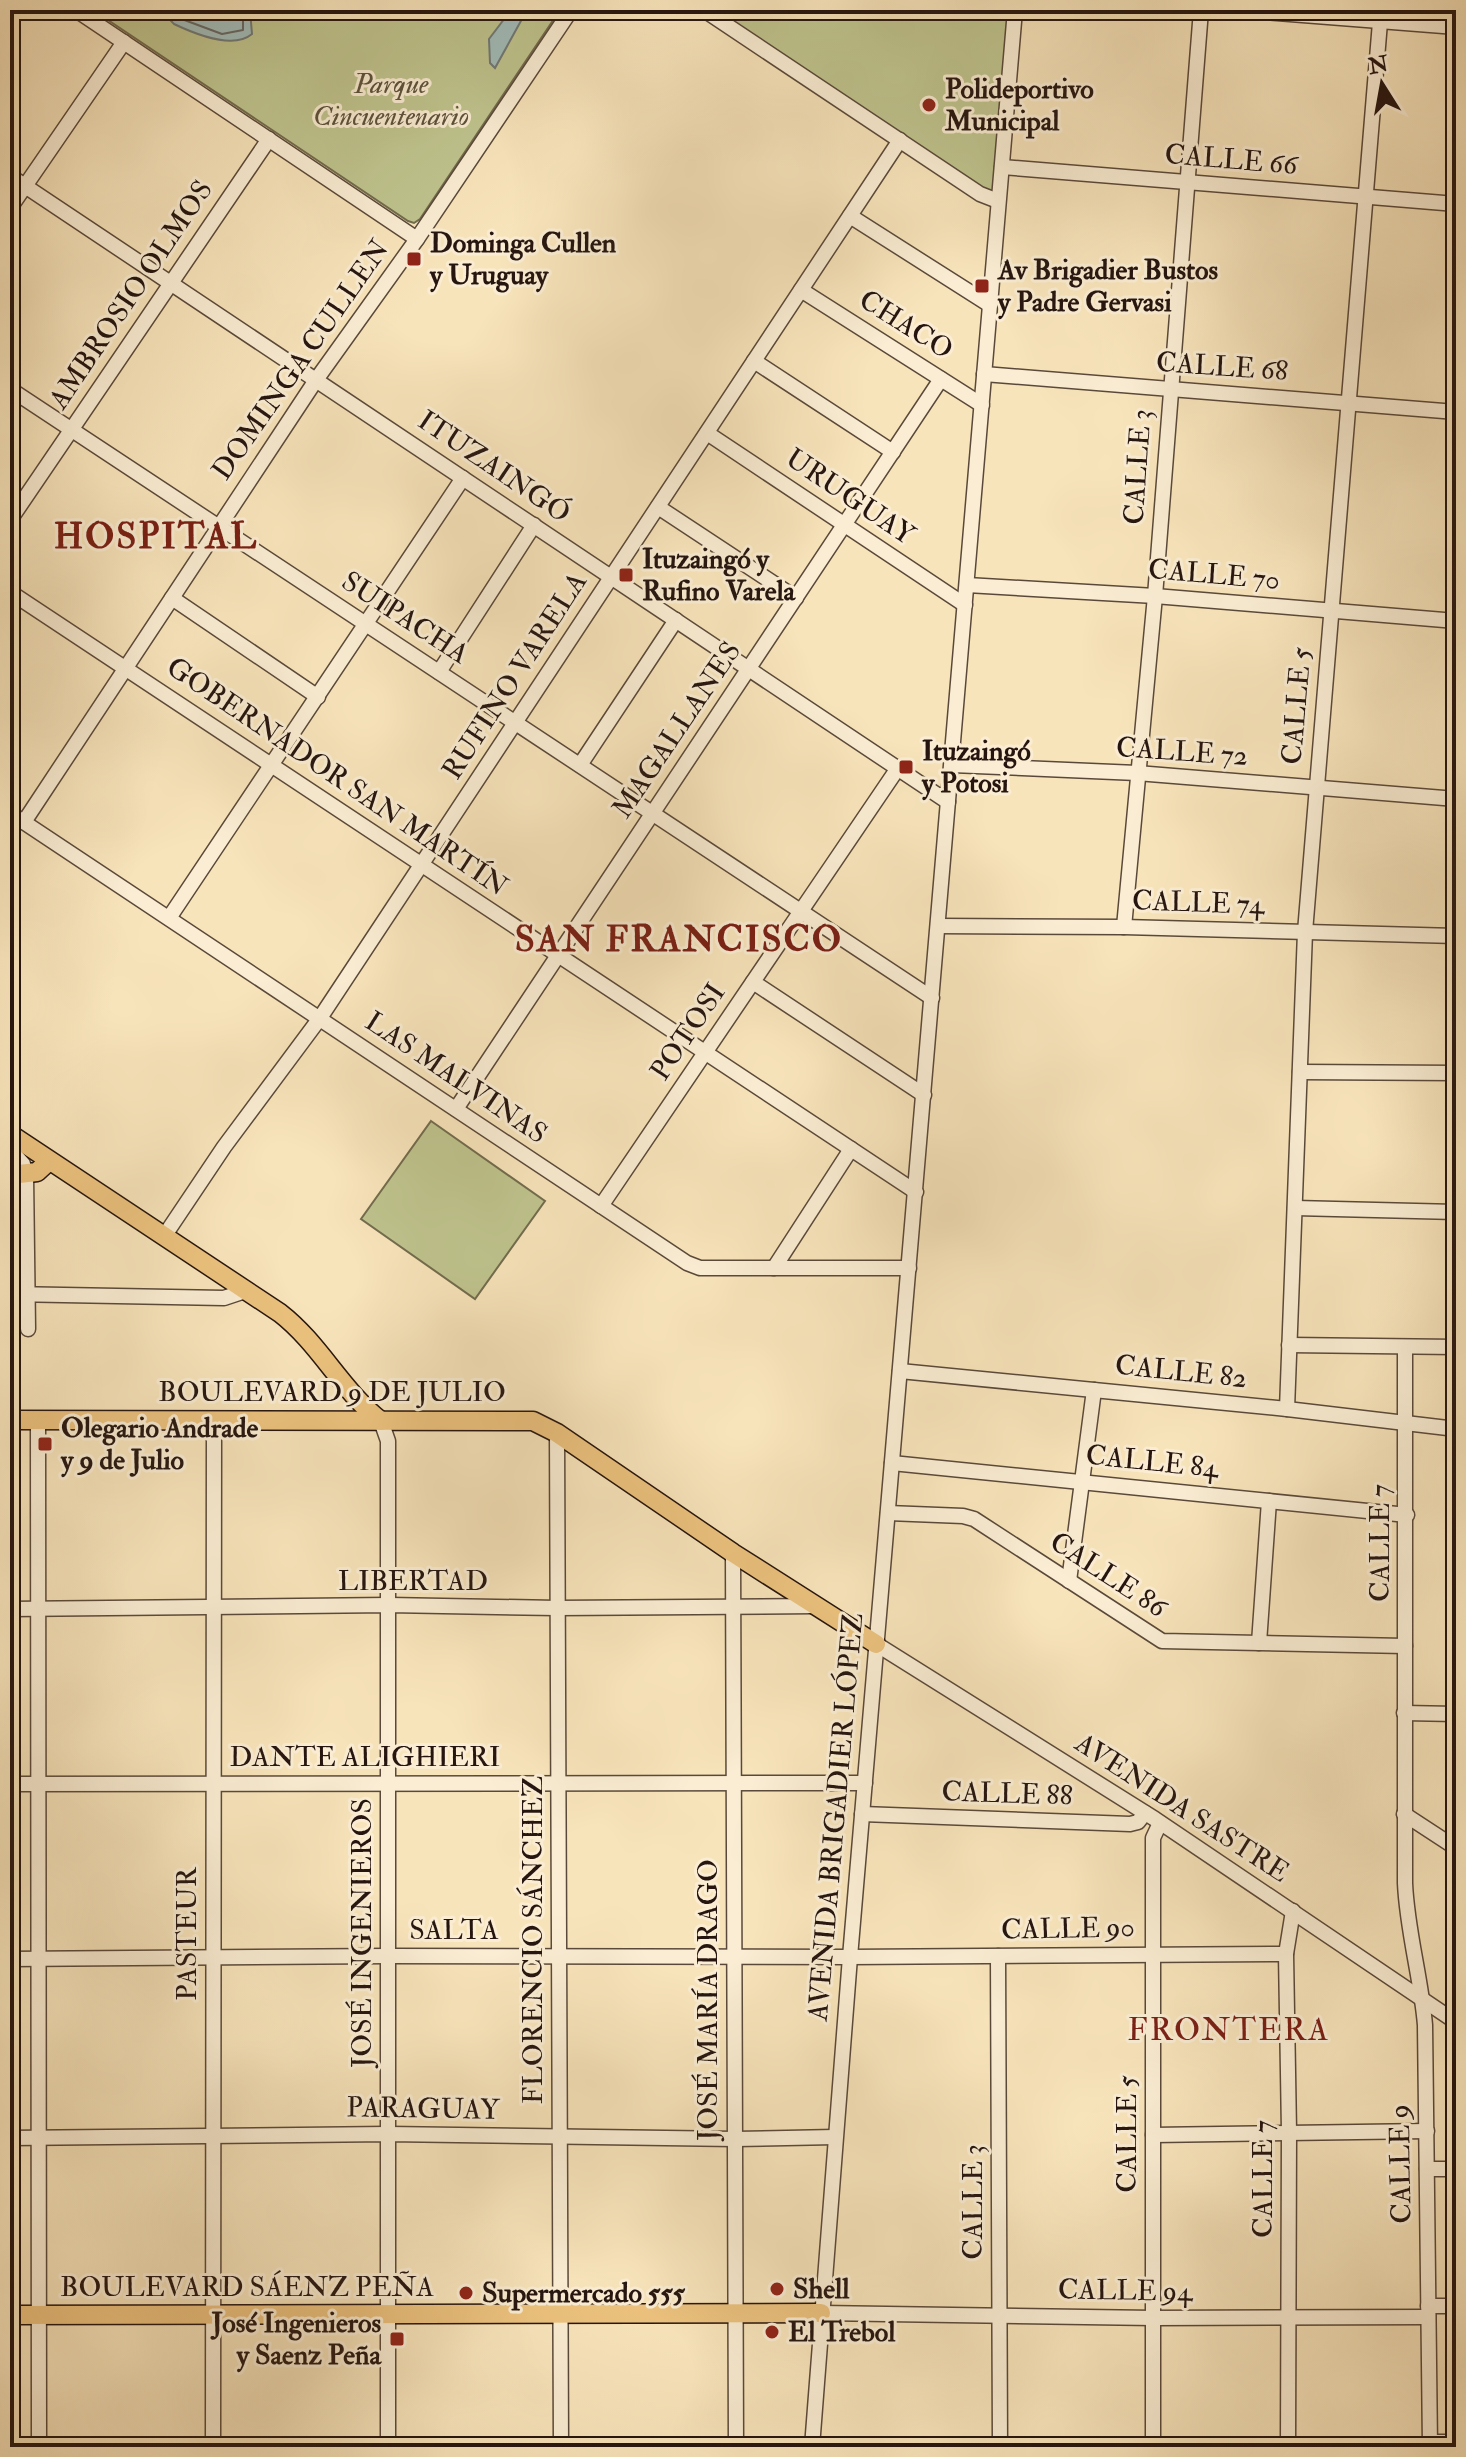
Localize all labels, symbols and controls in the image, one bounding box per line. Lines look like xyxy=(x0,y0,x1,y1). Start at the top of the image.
north arrow xyxy=(1342,44,1422,124)
text: N xyxy=(1365,50,1391,81)
park label: Parque Cincuentenario xyxy=(313,67,469,134)
place label: Polideportivo Municipal xyxy=(944,72,1094,139)
marker: Polideportivo Municipal xyxy=(920,96,938,114)
street label: CALLE 66 xyxy=(1163,137,1301,183)
street label: AMBROSIO OLMOS xyxy=(41,174,221,417)
place label: Dominga Cullen y Uruguay xyxy=(429,226,617,293)
street label: DOMINGA CULLEN xyxy=(205,233,397,487)
marker: Dominga Cullen y Uruguay xyxy=(405,250,423,268)
place label: Av Brigadier Bustos y Padre Gervasi xyxy=(997,253,1218,320)
marker: Av Brigadier Bustos y Padre Gervasi xyxy=(973,277,991,295)
street label: CHACO xyxy=(853,283,959,367)
street label: CALLE 68 xyxy=(1155,345,1289,389)
street label: ITUZAINGÓ xyxy=(411,403,577,531)
street label: CALLE 3 xyxy=(1117,408,1159,526)
street label: URUGUAY xyxy=(779,441,922,553)
district label: HOSPITAL xyxy=(54,514,258,559)
place label: Ituzaingó y Rufino Varela xyxy=(642,542,797,609)
street label: CALLE 70 xyxy=(1147,552,1281,598)
street label: SUIPACHA xyxy=(335,564,475,672)
street label: RUFINO VARELA xyxy=(435,566,595,786)
marker: Ituzaingó y Rufino Varela xyxy=(617,566,635,584)
street label: MAGALLANES xyxy=(605,635,749,825)
street label: CALLE 5 xyxy=(1274,645,1320,766)
street label: GOBERNADOR SAN MARTÍN xyxy=(160,650,514,904)
street label: CALLE 72 xyxy=(1115,730,1249,774)
place label: Ituzaingó y Potosi xyxy=(921,734,1031,801)
marker: Ituzaingó y Potosi xyxy=(897,758,915,776)
street label: CALLE 74 xyxy=(1131,883,1267,923)
district label: SAN FRANCISCO xyxy=(515,917,843,962)
street label: POTOSI xyxy=(643,977,733,1087)
street label: LAS MALVINAS xyxy=(358,1004,554,1152)
street label: CALLE 82 xyxy=(1113,1348,1249,1396)
street label: BOULEVARD 9 DE JULIO xyxy=(158,1375,506,1410)
place label: Olegario Andrade y 9 de Julio xyxy=(60,1411,258,1478)
marker: Olegario Andrade y 9 de Julio xyxy=(36,1435,54,1453)
street label: CALLE 84 xyxy=(1084,1438,1222,1487)
street label: CALLE 7 xyxy=(1363,1484,1398,1602)
street label: CALLE 86 xyxy=(1043,1524,1175,1627)
street label: LIBERTAD xyxy=(338,1564,488,1599)
street label: AVENIDA BRIGADIER LÓPEZ xyxy=(801,1612,871,2023)
street label: AVENIDA SASTRE xyxy=(1067,1725,1296,1890)
street label: DANTE ALIGHIERI xyxy=(230,1740,500,1775)
street label: CALLE 88 xyxy=(941,1774,1073,1814)
street label: FLORENCIO SÁNCHEZ xyxy=(516,1776,551,2104)
street label: JOSÉ INGENIEROS xyxy=(345,1798,380,2069)
street label: JOSÉ MARÍA DRAGO xyxy=(691,1859,726,2142)
street label: PASTEUR xyxy=(170,1866,205,2001)
street label: CALLE 90 xyxy=(1001,1910,1135,1948)
street label: SALTA xyxy=(409,1913,499,1948)
district label: FRONTERA xyxy=(1128,2010,1330,2050)
street label: CALLE 5 xyxy=(1110,2075,1145,2193)
street label: PARAGUAY xyxy=(346,2090,501,2128)
street label: CALLE 9 xyxy=(1382,2104,1420,2224)
street label: CALLE 7 xyxy=(1246,2120,1281,2238)
street label: CALLE 3 xyxy=(956,2144,991,2260)
street label: BOULEVARD SÁENZ PEÑA xyxy=(60,2270,434,2305)
place label: Shell xyxy=(793,2272,850,2307)
street label: CALLE 94 xyxy=(1058,2272,1194,2310)
place label: Supermercado 555 xyxy=(482,2276,685,2311)
marker: Shell xyxy=(768,2280,786,2298)
marker: Supermercado 555 xyxy=(457,2284,475,2302)
place label: José Ingenieros y Saenz Peña xyxy=(209,2306,382,2373)
place label: El Trebol xyxy=(788,2315,896,2350)
marker: El Trebol xyxy=(763,2323,781,2341)
marker: José Ingenieros y Saenz Peña xyxy=(388,2330,406,2348)

